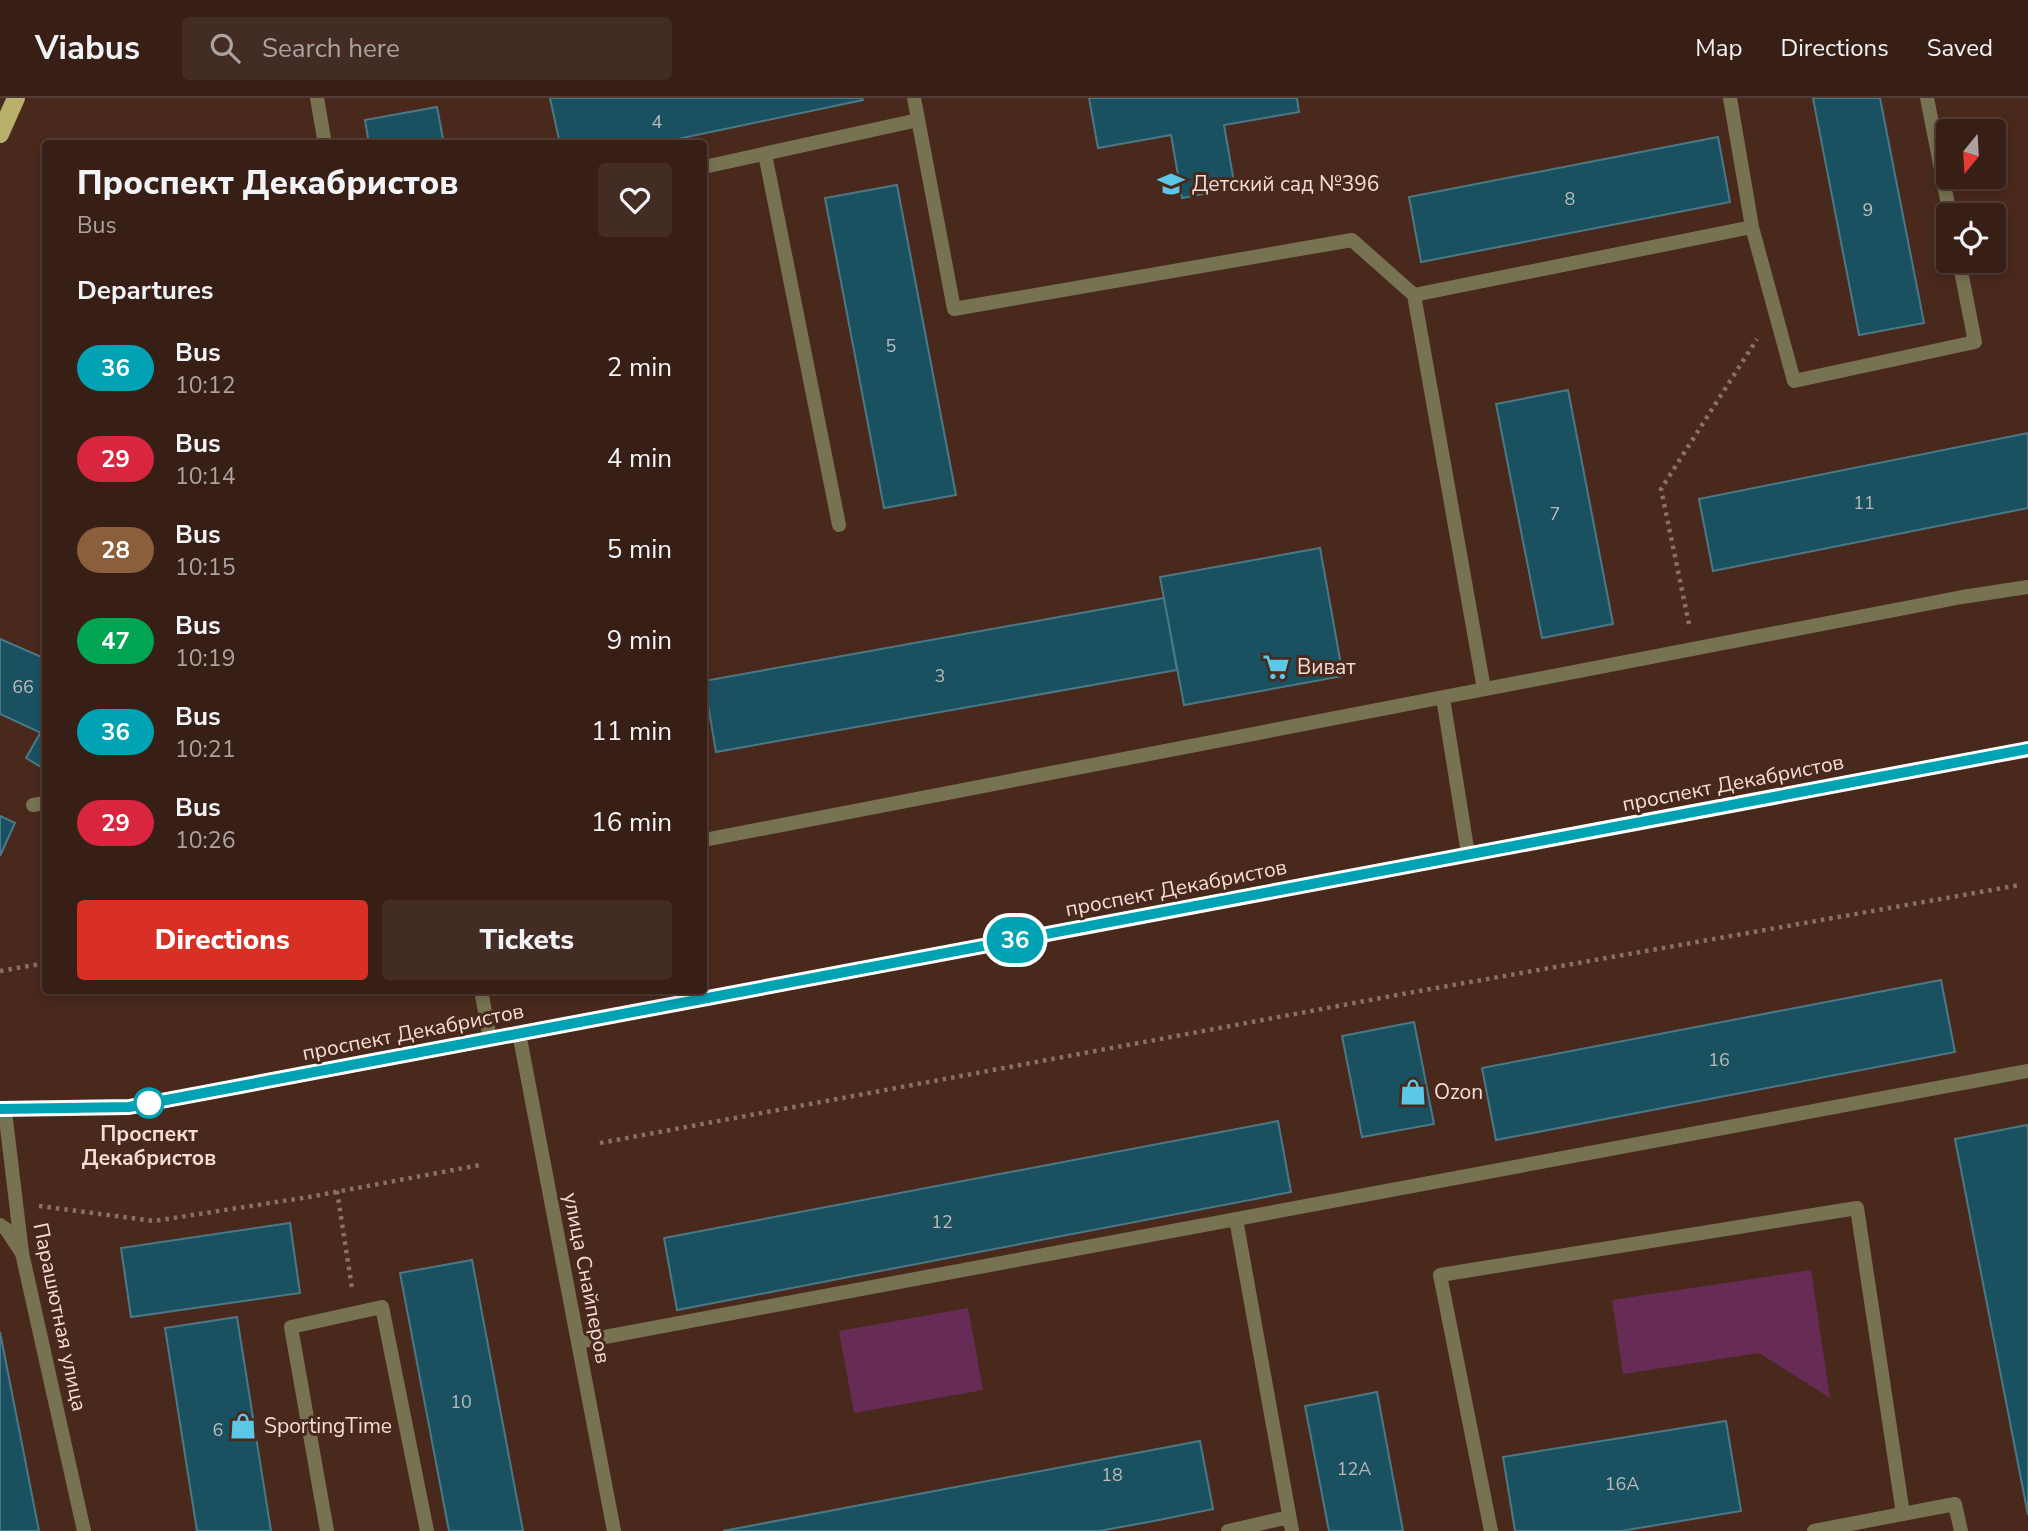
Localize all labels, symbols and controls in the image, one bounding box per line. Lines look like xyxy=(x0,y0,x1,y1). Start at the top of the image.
search box xyxy=(182,17,672,80)
text: Viabus xyxy=(35,26,140,71)
icon: search xyxy=(206,29,244,67)
text: Search here xyxy=(262,31,400,66)
text: Map xyxy=(1695,32,1742,64)
text: Directions xyxy=(1780,32,1889,64)
text: Saved xyxy=(1927,32,1993,64)
house number: 4 xyxy=(652,110,663,134)
north arrow xyxy=(1936,119,2006,189)
map controls xyxy=(1936,119,2006,273)
text: Проспект Декабристов xyxy=(77,161,459,206)
button: heart xyxy=(598,163,672,237)
school or university icon: Детский сад №396 xyxy=(1156,169,1186,199)
place label: Детский сад №396 xyxy=(1192,170,1379,198)
house number: 8 xyxy=(1565,187,1575,211)
house number: 9 xyxy=(1863,198,1873,222)
button: locate xyxy=(1936,203,2006,273)
text: Bus xyxy=(77,210,117,241)
text: Departures xyxy=(77,273,213,308)
house number: 5 xyxy=(886,334,896,358)
text: Bus xyxy=(175,335,221,370)
text: 2 min xyxy=(607,350,672,385)
text: 36 xyxy=(101,352,130,384)
text: 10:12 xyxy=(175,370,235,401)
text: Bus xyxy=(175,426,221,461)
text: 4 min xyxy=(607,441,672,476)
text: 29 xyxy=(101,443,130,475)
text: 10:14 xyxy=(175,461,235,492)
house number: 11 xyxy=(1853,491,1875,515)
house number: 7 xyxy=(1550,502,1560,526)
text: Bus xyxy=(175,517,221,552)
text: 5 min xyxy=(607,532,672,567)
text: 28 xyxy=(101,534,130,566)
text: 10:15 xyxy=(175,552,235,583)
text: Bus xyxy=(175,608,221,643)
text: 9 min xyxy=(607,623,672,658)
text: 47 xyxy=(101,625,130,657)
text: 10:19 xyxy=(175,643,235,674)
supermarket icon: Виват xyxy=(1261,652,1291,682)
place label: Виват xyxy=(1297,653,1356,681)
house number: 3 xyxy=(935,664,945,688)
house number: 66 xyxy=(12,675,34,699)
text: Bus xyxy=(175,699,221,734)
text: 11 min xyxy=(591,714,672,749)
text: 36 xyxy=(101,716,130,748)
text: 10:21 xyxy=(175,734,235,765)
street label: проспект Декабристов xyxy=(1620,748,1846,818)
text: Bus xyxy=(175,790,221,825)
text: 16 min xyxy=(591,805,672,840)
text: 29 xyxy=(101,807,130,839)
text: 10:26 xyxy=(175,825,235,856)
street label: проспект Декабристов xyxy=(1063,853,1289,923)
button: Directions xyxy=(77,900,368,980)
button: Tickets xyxy=(382,900,672,980)
line badge: 36 xyxy=(984,917,1046,963)
text: 36 xyxy=(1001,924,1029,956)
street label: проспект Декабристов xyxy=(300,997,526,1067)
house number: 16 xyxy=(1708,1048,1730,1072)
shop icon: Ozon xyxy=(1398,1077,1428,1107)
place label: Ozon xyxy=(1434,1078,1483,1106)
marker: Проспект Декабристов xyxy=(134,1088,164,1118)
place label: Проспект Декабристов xyxy=(82,1120,216,1172)
street label: улица Снайперов xyxy=(557,1190,617,1366)
house number: 12 xyxy=(931,1210,953,1234)
street label: Парашютная улица xyxy=(26,1220,94,1414)
house number: 10 xyxy=(450,1390,472,1414)
shop icon: SportingTime xyxy=(228,1411,258,1441)
place label: SportingTime xyxy=(264,1412,392,1440)
house number: 6 xyxy=(213,1418,223,1442)
house number: 12А xyxy=(1337,1457,1371,1481)
house number: 18 xyxy=(1101,1463,1123,1487)
house number: 16А xyxy=(1605,1472,1639,1496)

